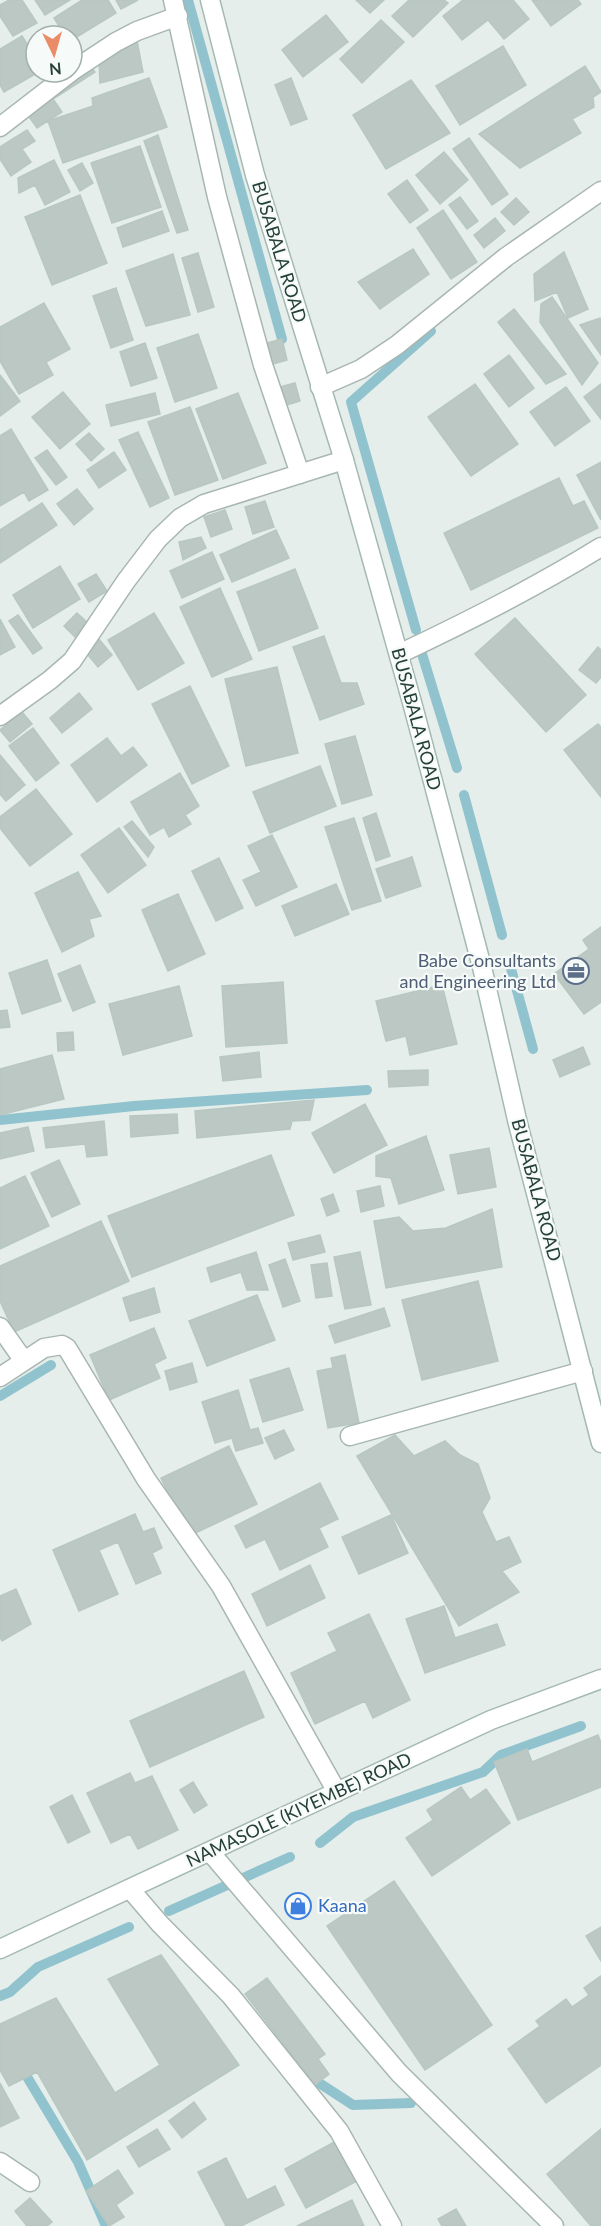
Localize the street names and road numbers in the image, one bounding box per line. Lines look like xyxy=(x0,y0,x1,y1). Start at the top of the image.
street label: BUSABALA ROAD xyxy=(248,178,312,325)
street label: BUSABALA ROAD xyxy=(387,645,447,792)
street label: BUSABALA ROAD xyxy=(507,1116,567,1263)
street label: NAMASOLE (KIYEMBE) ROAD xyxy=(182,1747,415,1871)

